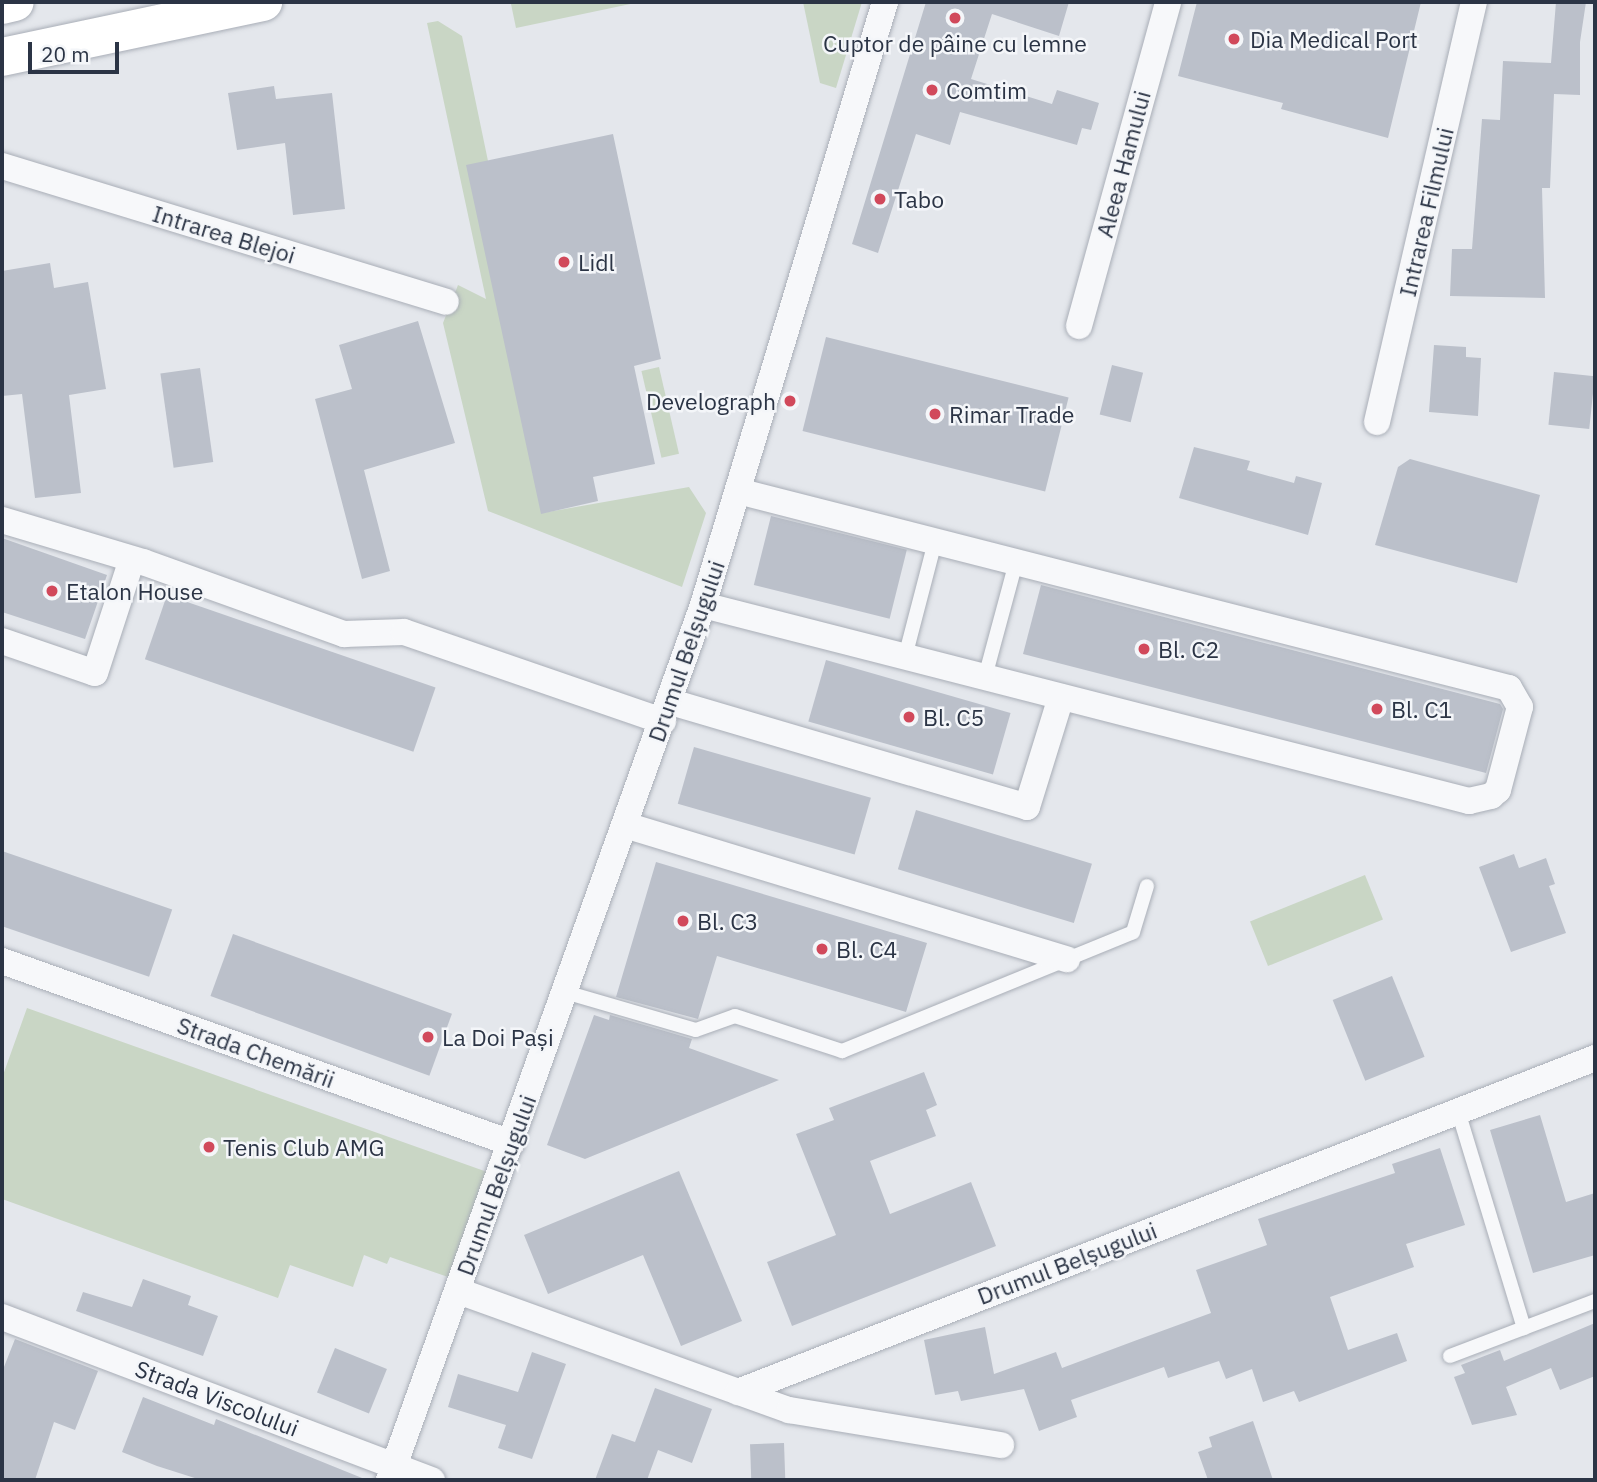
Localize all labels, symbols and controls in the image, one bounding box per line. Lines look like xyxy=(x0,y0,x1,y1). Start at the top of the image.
marker: Cuptor de pâine cu lemne xyxy=(947,10,963,26)
place label: Dia Medical Port xyxy=(1250,25,1418,53)
scale bar xyxy=(32,28,122,72)
place label: Cuptor de pâine cu lemne xyxy=(823,29,1087,57)
marker: Dia Medical Port xyxy=(1224,29,1244,49)
text: 20 m xyxy=(41,40,90,68)
place label: Comtim xyxy=(946,76,1027,104)
marker: Comtim xyxy=(924,82,940,98)
street label: Aleea Hamului xyxy=(1090,88,1156,240)
street label: Intrarea Filmului xyxy=(1393,125,1459,299)
place label: Tabo xyxy=(894,185,944,213)
marker: Tabo xyxy=(872,191,888,207)
street label: Intrarea Blejoi xyxy=(149,199,299,269)
place label: Lidl xyxy=(578,248,615,276)
marker: Lidl xyxy=(556,254,572,270)
place label: Develograph xyxy=(646,387,776,415)
marker: Develograph xyxy=(782,393,798,409)
place label: Rimar Trade xyxy=(949,400,1074,428)
marker: Rimar Trade xyxy=(927,406,943,422)
street label: Drumul Belșugului xyxy=(642,557,730,745)
place label: Etalon House xyxy=(66,577,203,605)
marker: Etalon House xyxy=(44,583,60,599)
place label: Bl. C2 xyxy=(1158,635,1219,663)
marker: Bl. C2 xyxy=(1136,641,1152,657)
place label: Bl. C1 xyxy=(1391,695,1452,723)
marker: Bl. C1 xyxy=(1369,701,1385,717)
place label: Bl. C5 xyxy=(923,703,984,731)
marker: Bl. C5 xyxy=(901,709,917,725)
place label: Bl. C3 xyxy=(697,907,758,935)
marker: Bl. C3 xyxy=(675,913,691,929)
place label: Bl. C4 xyxy=(836,935,897,963)
marker: Bl. C4 xyxy=(814,941,830,957)
street label: Strada Chemării xyxy=(174,1011,338,1093)
place label: La Doi Pași xyxy=(442,1023,554,1051)
marker: La Doi Pași xyxy=(420,1029,436,1045)
street label: Drumul Belșugului xyxy=(451,1091,541,1279)
place label: Tenis Club AMG xyxy=(223,1133,385,1161)
marker: Tenis Club AMG xyxy=(201,1139,217,1155)
street label: Drumul Belșugului xyxy=(973,1216,1161,1310)
street label: Strada Viscolului xyxy=(131,1354,303,1442)

